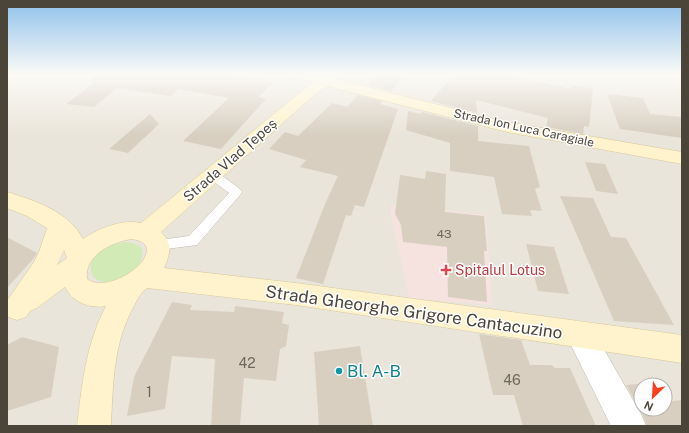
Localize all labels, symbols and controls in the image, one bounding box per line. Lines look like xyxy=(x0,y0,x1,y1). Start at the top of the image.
street label: Strada Ion Luca Caragiale xyxy=(452,106,596,150)
street label: Strada Vlad Țepeș xyxy=(180,115,280,205)
house number: 43 xyxy=(436,227,452,241)
place label: Spitalul Lotus xyxy=(455,262,545,278)
marker: Spitalul Lotus xyxy=(440,264,452,276)
street label: Strada Gheorghe Grigore Cantacuzino xyxy=(264,281,564,343)
house number: 42 xyxy=(238,355,256,371)
place label: Bl. A-B xyxy=(347,361,401,381)
marker: Bl. A-B xyxy=(334,366,344,376)
house number: 46 xyxy=(503,372,521,388)
north arrow xyxy=(633,377,673,417)
house number: 1 xyxy=(146,384,152,400)
text: N xyxy=(642,399,655,413)

